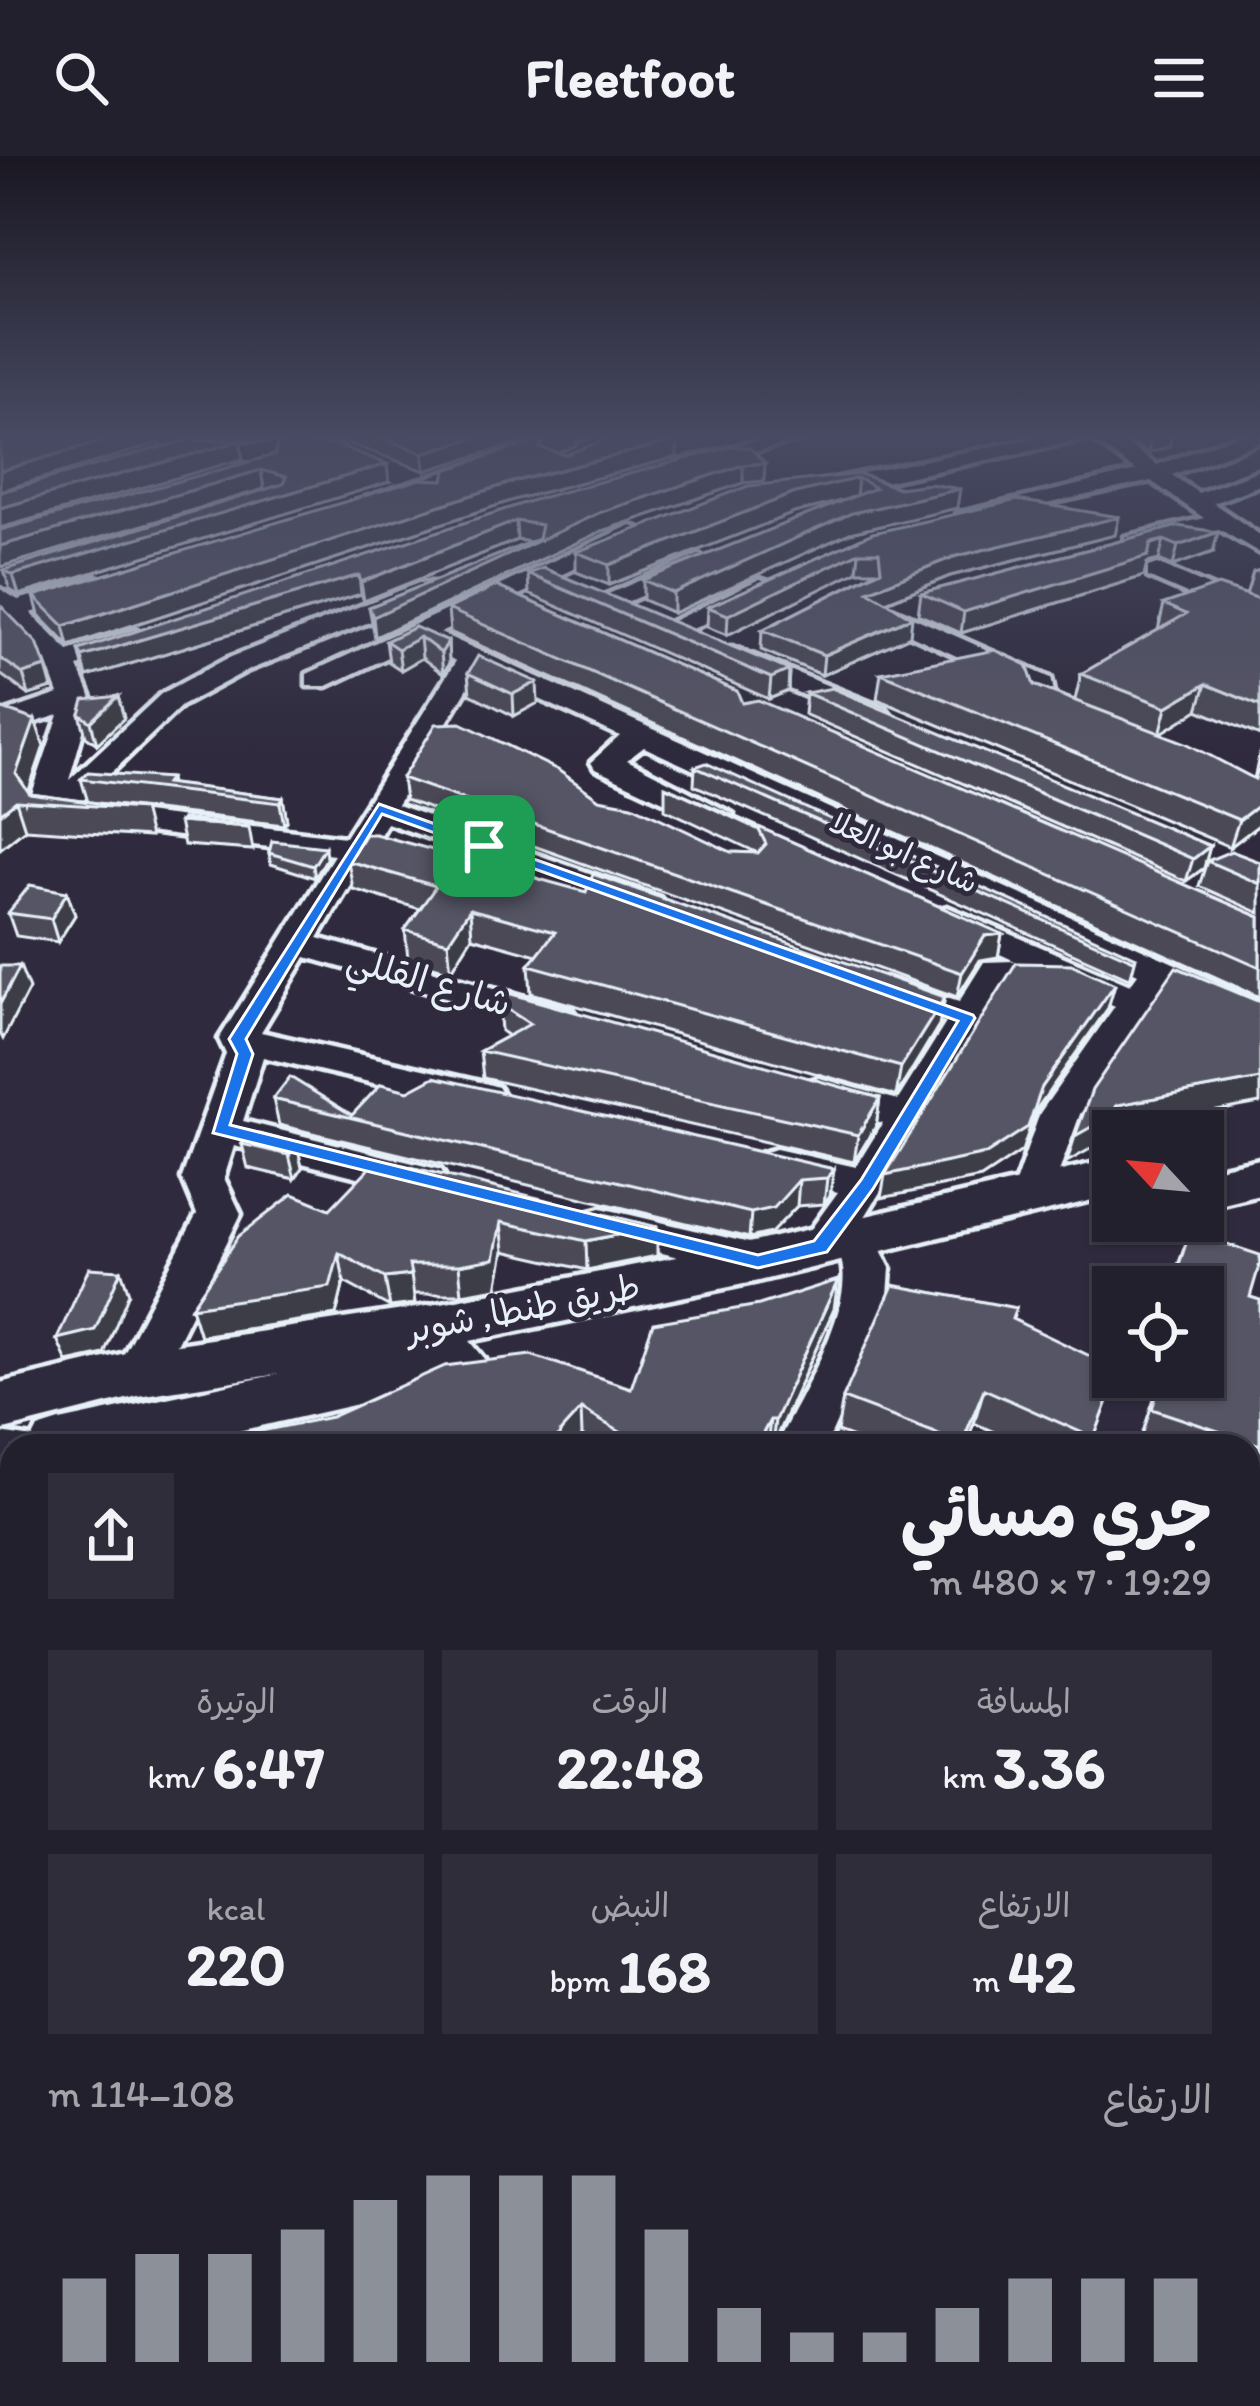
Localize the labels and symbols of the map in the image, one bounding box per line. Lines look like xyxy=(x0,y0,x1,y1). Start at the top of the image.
pin xyxy=(433,795,535,897)
street label: شارع ابو العلا xyxy=(823,803,984,904)
street label: شارع القللي xyxy=(339,937,516,1034)
north arrow xyxy=(1092,1110,1224,1242)
street label: طريق طنطا, شوبر xyxy=(399,1264,644,1352)

